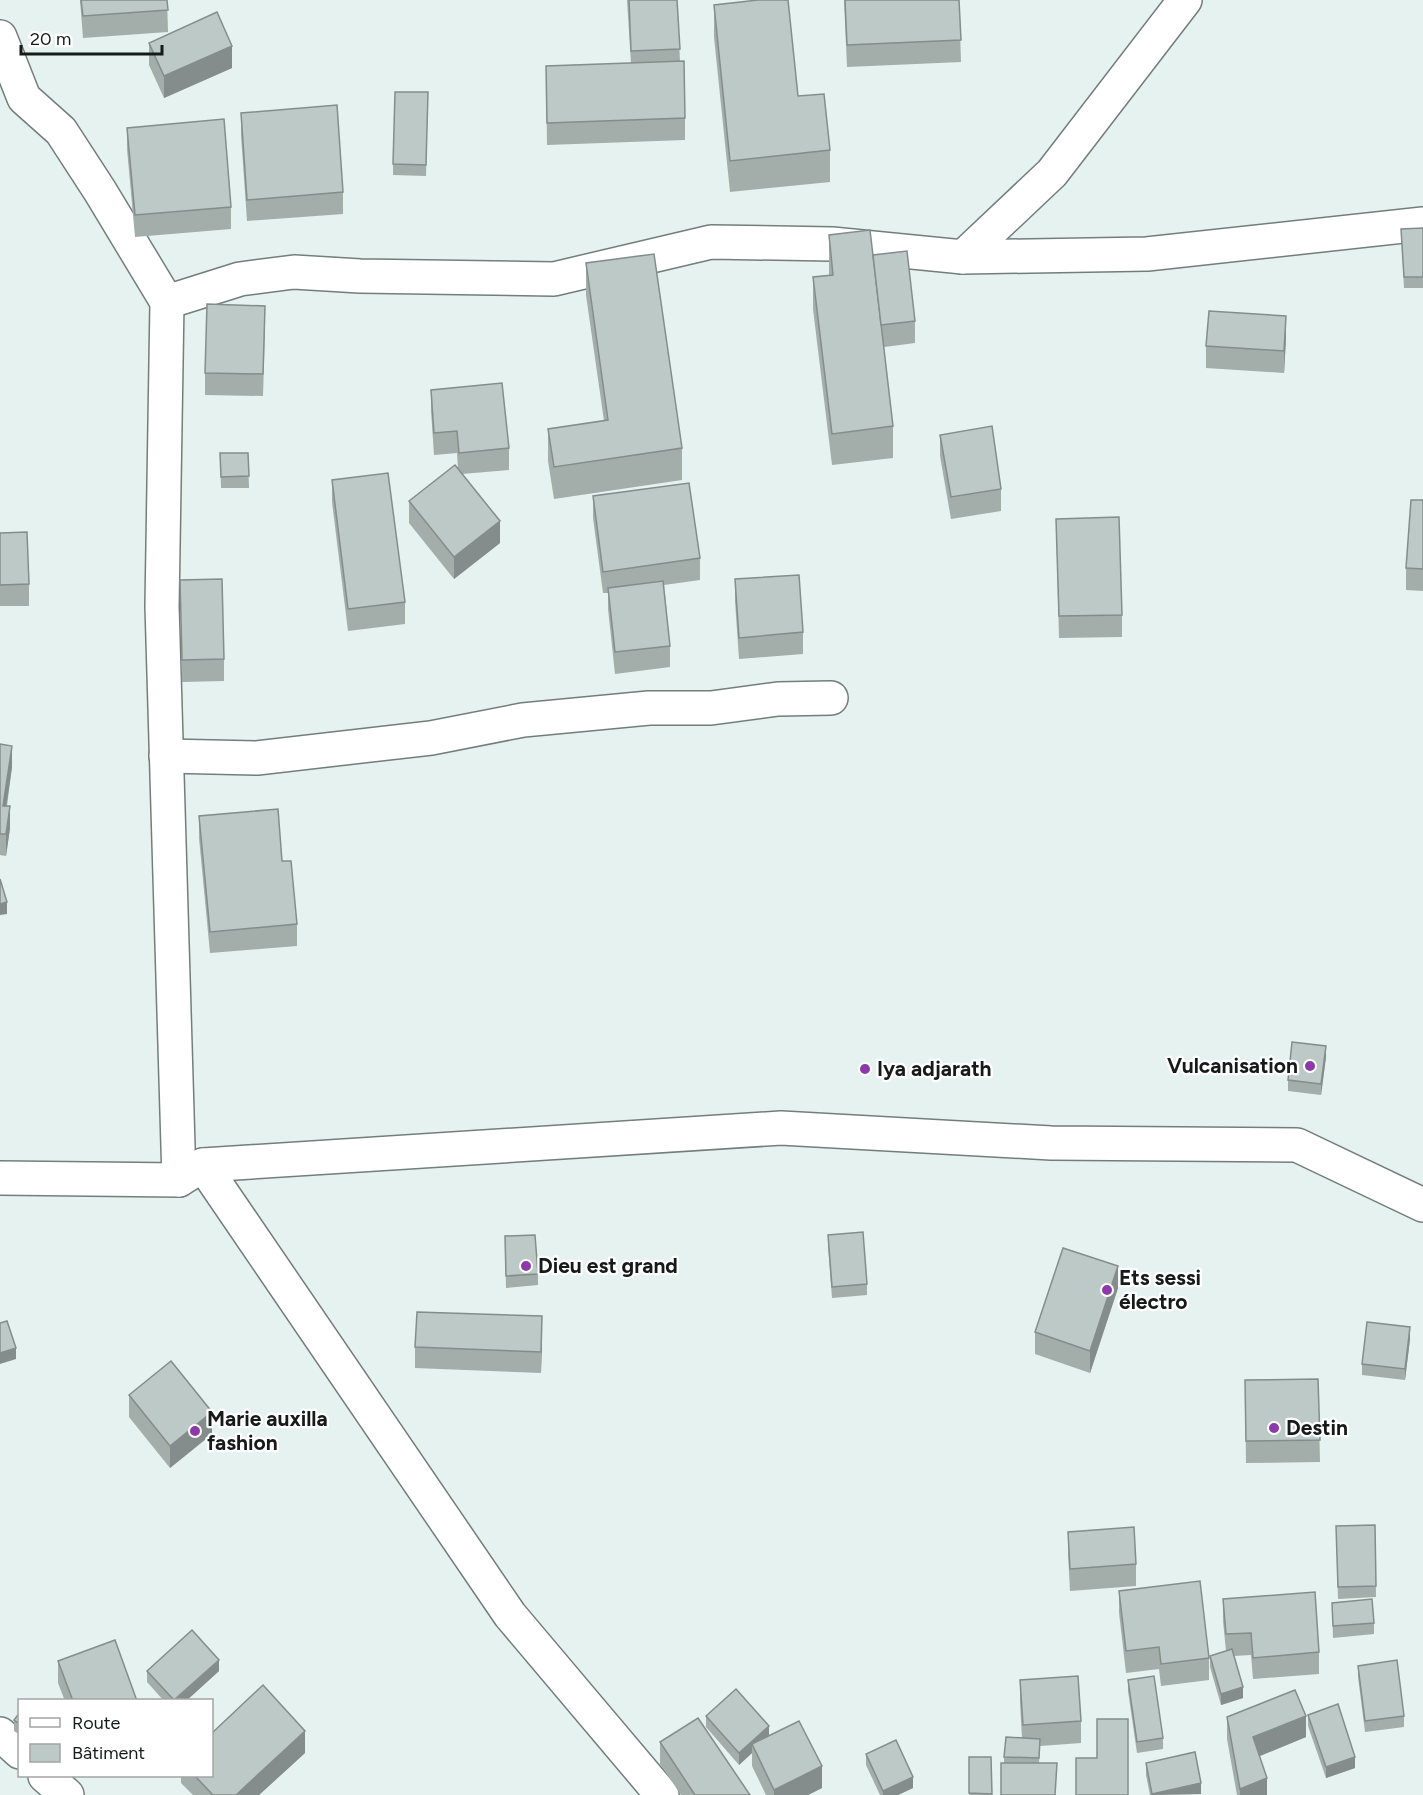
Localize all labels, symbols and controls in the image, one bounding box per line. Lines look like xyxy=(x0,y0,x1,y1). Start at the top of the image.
scale bar xyxy=(21,18,162,56)
text: 20 m xyxy=(30,28,71,50)
place label: Vulcanisation xyxy=(1167,1053,1298,1078)
place label: Iya adjarath xyxy=(877,1056,992,1081)
marker: Vulcanisation xyxy=(1303,1059,1317,1073)
marker: Iya adjarath xyxy=(858,1062,872,1076)
place label: Dieu est grand xyxy=(538,1253,678,1278)
marker: Dieu est grand xyxy=(519,1259,533,1273)
place label: Ets sessi électro xyxy=(1119,1265,1201,1314)
marker: Ets sessi électro xyxy=(1100,1283,1114,1297)
place label: Marie auxilla fashion xyxy=(207,1406,328,1455)
place label: Destin xyxy=(1286,1415,1348,1440)
marker: Destin xyxy=(1267,1421,1281,1435)
marker: Marie auxilla fashion xyxy=(188,1424,202,1438)
legend xyxy=(18,1699,213,1777)
text: Route xyxy=(72,1712,121,1734)
text: Bâtiment xyxy=(72,1742,145,1764)

